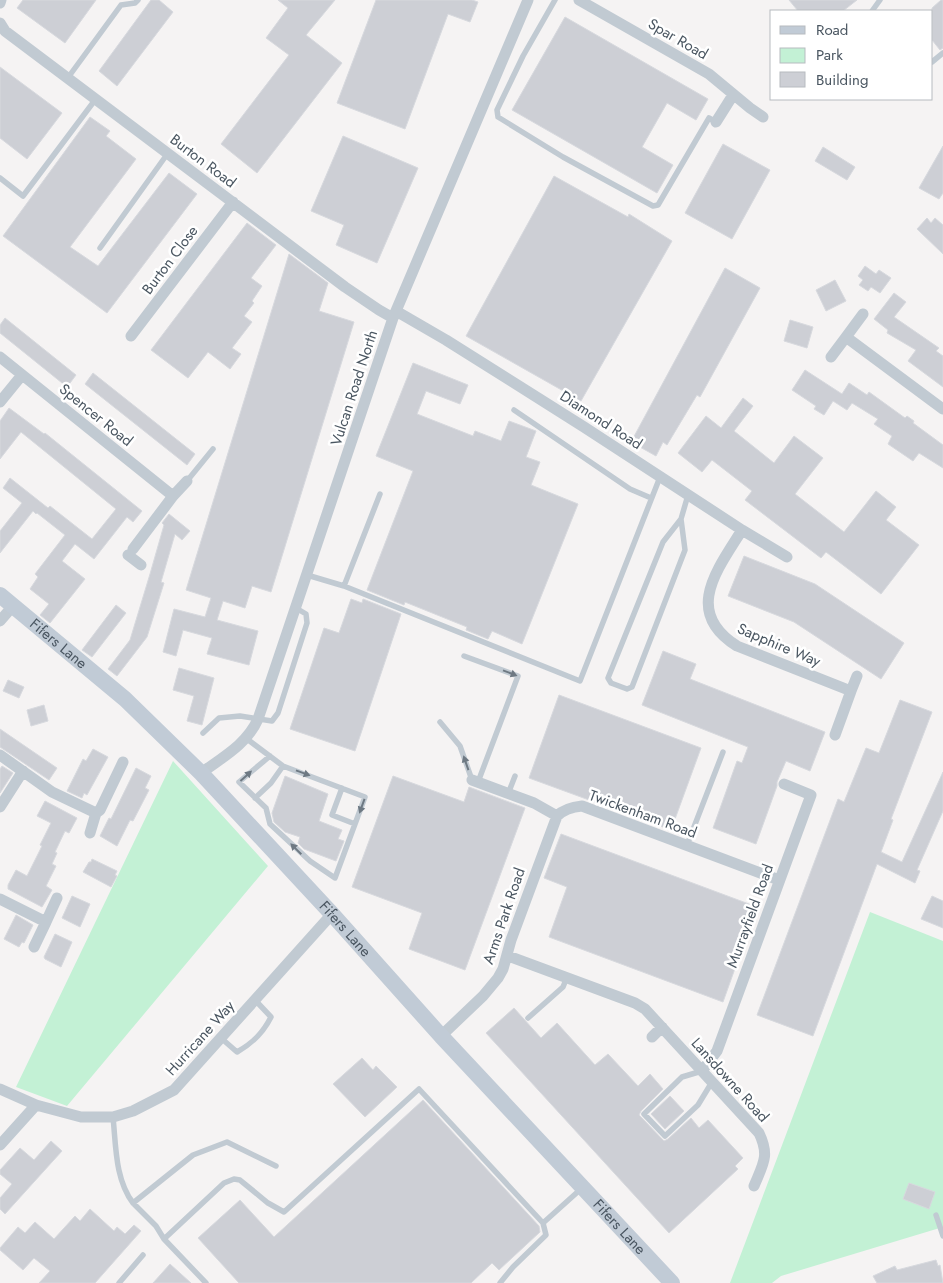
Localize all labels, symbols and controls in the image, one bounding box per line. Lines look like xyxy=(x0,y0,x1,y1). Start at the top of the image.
legend xyxy=(770,10,933,100)
street label: Spar Road xyxy=(644,13,712,65)
text: Road xyxy=(816,19,848,41)
text: Park xyxy=(816,44,843,66)
text: Building xyxy=(816,69,868,91)
street label: Burton Road xyxy=(165,129,241,193)
street label: Burton Close xyxy=(137,221,203,299)
street label: Vulcan Road North xyxy=(325,327,383,449)
street label: Spencer Road xyxy=(54,378,138,452)
street label: Diamond Road xyxy=(555,385,647,455)
street label: Fifers Lane xyxy=(25,613,92,674)
street label: Sapphire Way xyxy=(734,618,824,673)
one-way arrow xyxy=(503,669,518,677)
one-way arrow xyxy=(462,755,470,770)
one-way arrow xyxy=(239,770,251,782)
one-way arrow xyxy=(296,770,311,777)
street label: Twickenham Road xyxy=(586,784,700,844)
one-way arrow xyxy=(358,798,365,813)
one-way arrow xyxy=(291,843,303,855)
street label: Murrayfield Road xyxy=(721,861,779,971)
street label: Arms Park Road xyxy=(477,865,531,967)
street label: Fifers Lane xyxy=(314,896,377,962)
street label: Hurricane Way xyxy=(160,995,240,1080)
street label: Lansdowne Road xyxy=(686,1033,774,1127)
street label: Fifers Lane xyxy=(588,1194,651,1260)

